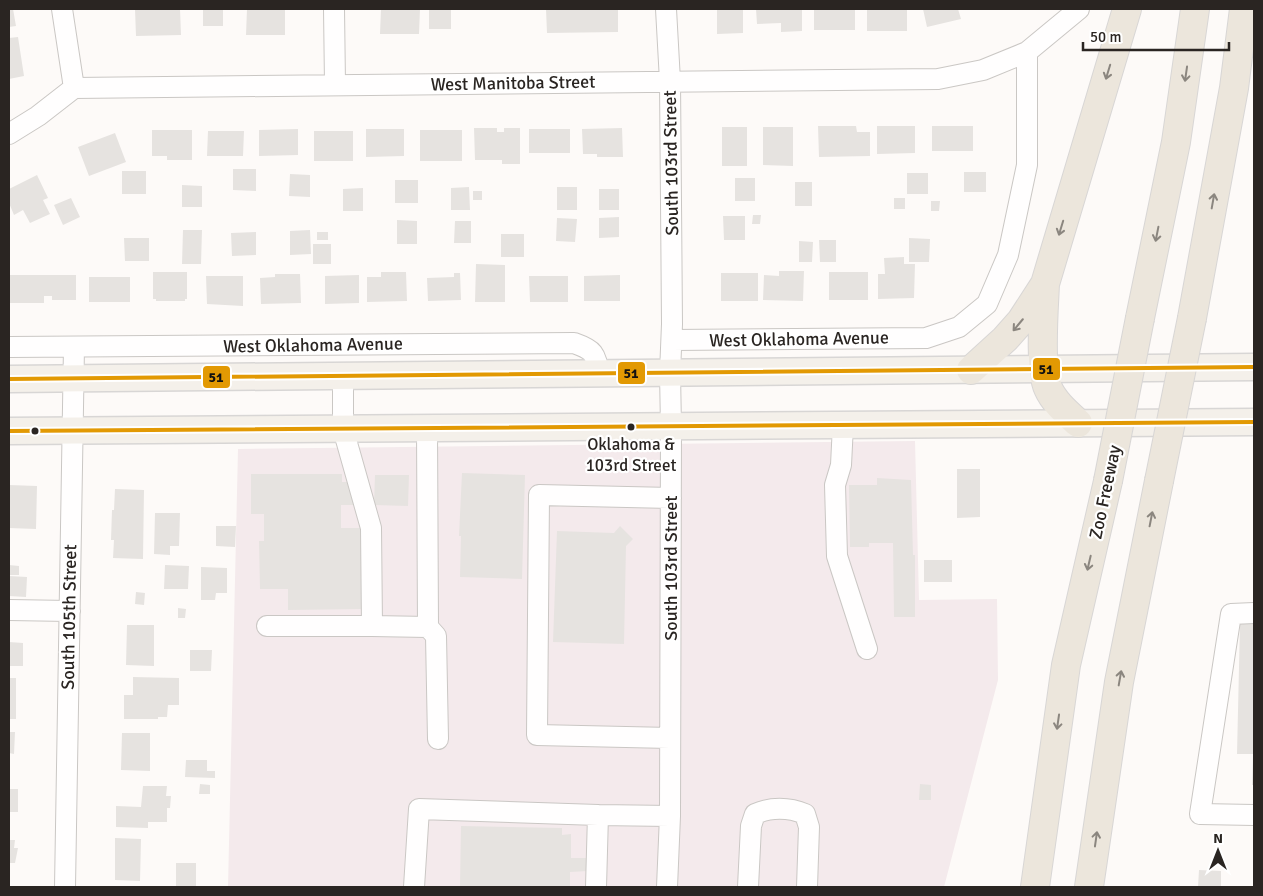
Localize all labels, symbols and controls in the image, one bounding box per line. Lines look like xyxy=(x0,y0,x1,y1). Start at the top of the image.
scale bar xyxy=(1083,20,1229,52)
text: 50 m xyxy=(1090,28,1121,46)
one-way arrow xyxy=(1103,64,1112,80)
one-way arrow xyxy=(1180,66,1190,82)
street label: West Manitoba Street xyxy=(430,71,596,95)
street label: South 103rd Street xyxy=(659,90,683,236)
one-way arrow xyxy=(1209,193,1219,209)
one-way arrow xyxy=(1056,219,1066,235)
one-way arrow xyxy=(1152,226,1161,242)
one-way arrow xyxy=(1012,318,1023,331)
street label: West Oklahoma Avenue xyxy=(709,326,889,352)
street label: West Oklahoma Avenue xyxy=(223,332,403,358)
line badge: 51 xyxy=(1032,357,1061,381)
line badge: 51 xyxy=(617,361,646,385)
text: 51 xyxy=(1038,361,1054,378)
line badge: 51 xyxy=(202,365,231,389)
text: 51 xyxy=(623,365,639,382)
text: 51 xyxy=(208,369,224,386)
marker: Oklahoma & 103rd Street xyxy=(626,422,636,432)
unlabelled marker xyxy=(30,426,40,436)
place label: Oklahoma & 103rd Street xyxy=(586,434,676,476)
street label: Zoo Freeway xyxy=(1084,442,1126,541)
street label: South 103rd Street xyxy=(660,495,682,641)
one-way arrow xyxy=(1147,511,1157,527)
street label: South 105th Street xyxy=(57,544,81,690)
one-way arrow xyxy=(1084,555,1094,571)
one-way arrow xyxy=(1116,671,1126,687)
one-way arrow xyxy=(1053,714,1063,730)
north arrow xyxy=(1193,826,1243,876)
text: N xyxy=(1213,830,1223,847)
one-way arrow xyxy=(1091,831,1101,847)

